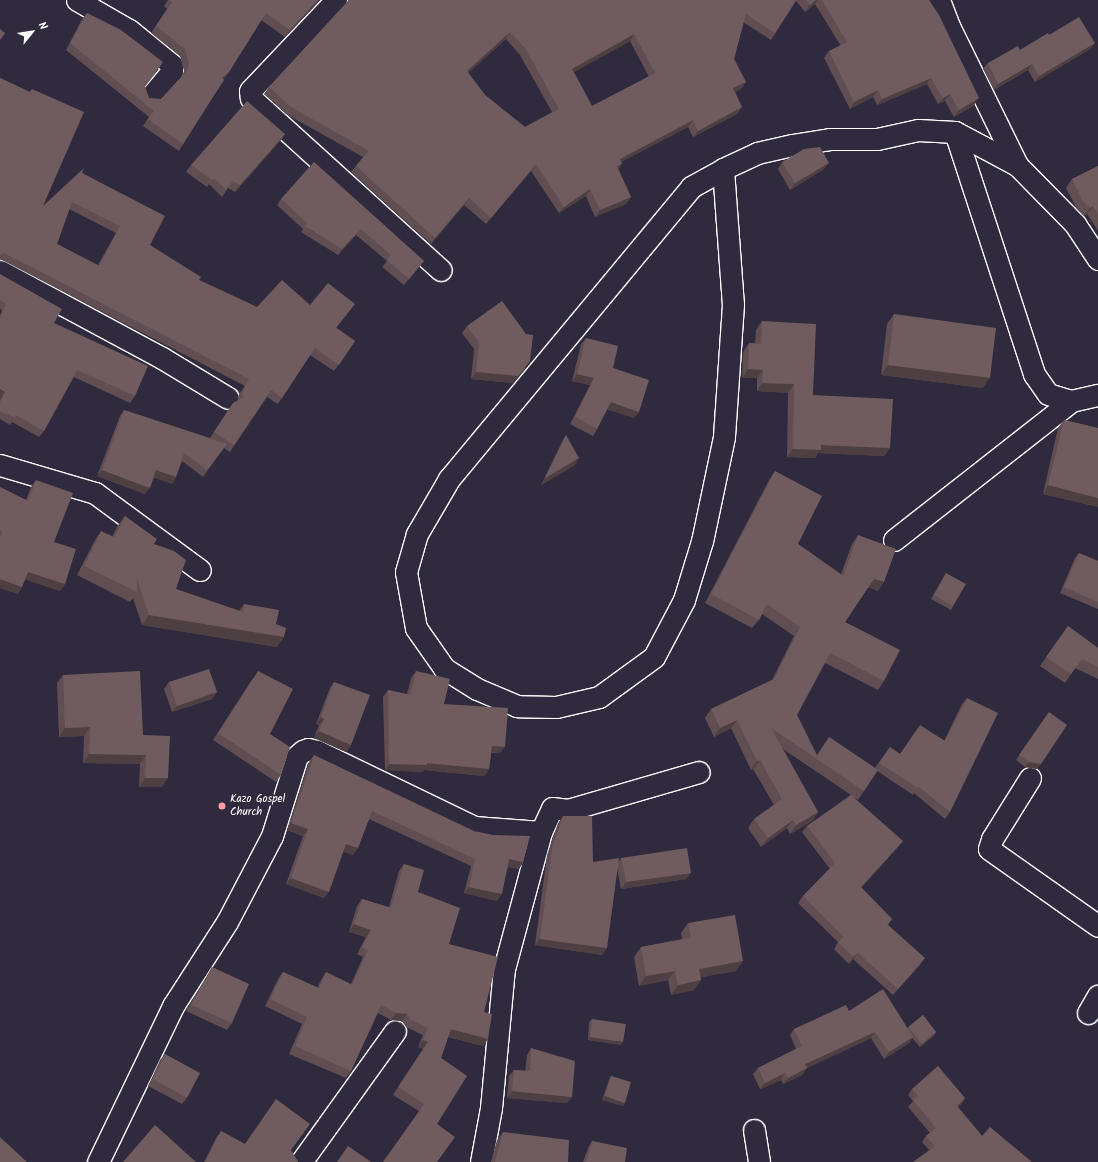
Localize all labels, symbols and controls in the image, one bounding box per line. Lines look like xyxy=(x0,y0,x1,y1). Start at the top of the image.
north arrow xyxy=(12,12,52,52)
text: N xyxy=(33,18,52,34)
place label: Kazo Gospel Church xyxy=(230,793,285,819)
marker: Kazo Gospel Church xyxy=(217,801,227,811)

